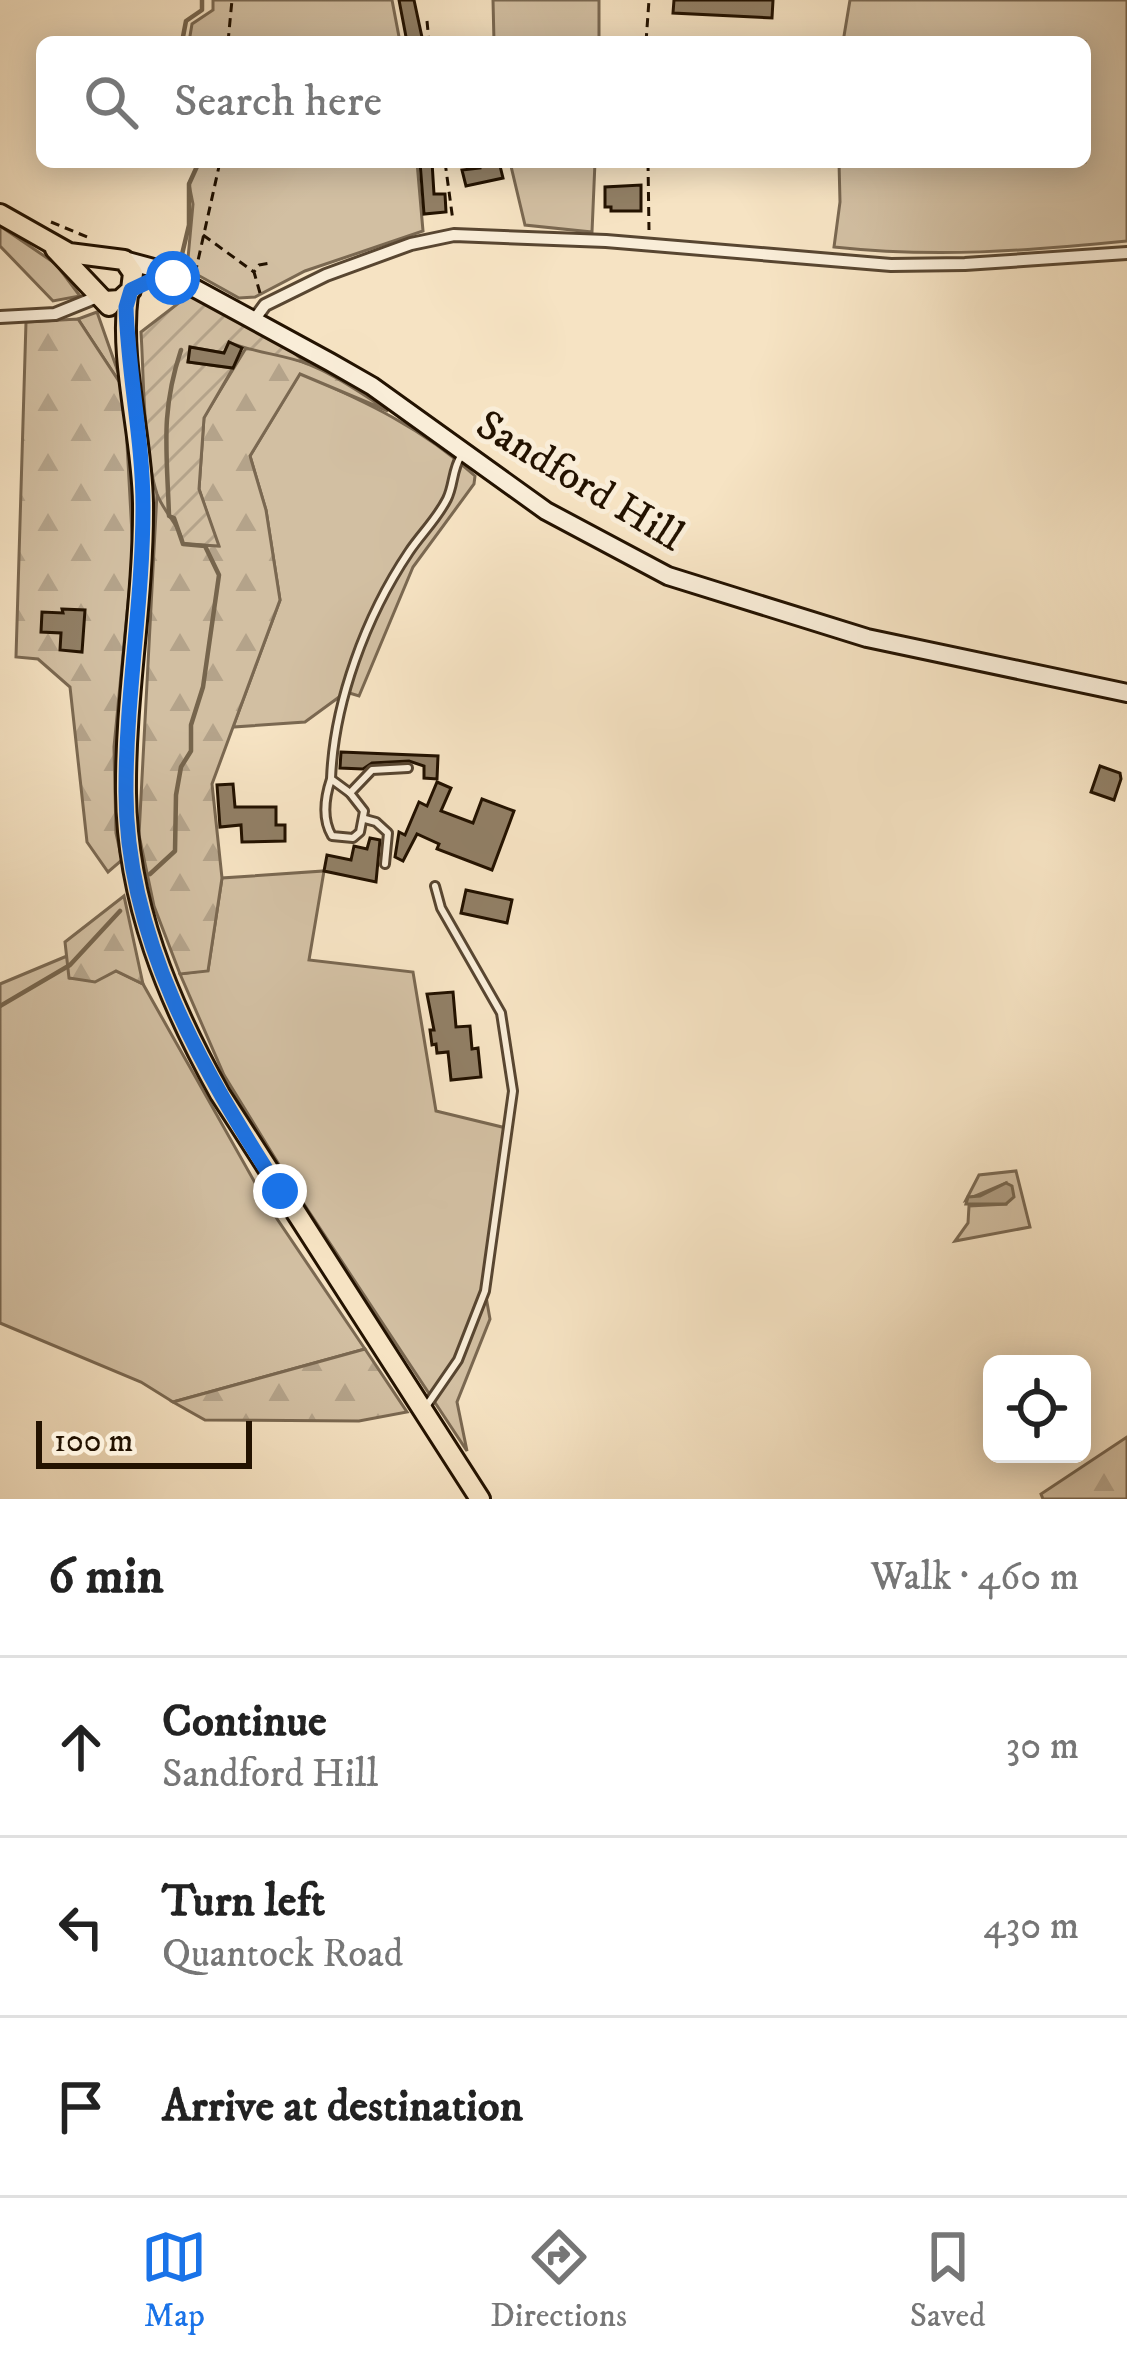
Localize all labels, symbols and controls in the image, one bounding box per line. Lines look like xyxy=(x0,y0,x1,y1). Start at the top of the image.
search box xyxy=(36,36,1091,168)
icon: search xyxy=(78,69,144,135)
text: Search here xyxy=(174,74,382,130)
route start xyxy=(146,251,200,305)
street label: Sandford Hill xyxy=(466,399,693,564)
route end xyxy=(253,1164,307,1218)
map controls xyxy=(983,1355,1091,1463)
button: locate xyxy=(983,1355,1091,1463)
scale bar xyxy=(36,1415,252,1468)
text: 100 m xyxy=(54,1421,133,1462)
text: 6 min xyxy=(48,1545,164,1609)
text: Walk · 460 m xyxy=(870,1553,1079,1602)
text: Continue xyxy=(162,1694,327,1750)
icon: ahead xyxy=(48,1714,114,1780)
text: 30 m xyxy=(1006,1722,1079,1771)
text: Sandford Hill xyxy=(162,1750,378,1799)
text: Turn left xyxy=(162,1874,325,1930)
icon: left xyxy=(48,1894,114,1960)
text: 430 m xyxy=(983,1902,1079,1951)
text: Quantock Road xyxy=(162,1930,403,1979)
icon: arrive xyxy=(48,2074,114,2140)
text: Arrive at destination xyxy=(162,2079,523,2135)
tab: Map xyxy=(141,2224,207,2337)
tab: Directions xyxy=(490,2224,627,2337)
tab: Saved xyxy=(910,2224,986,2337)

